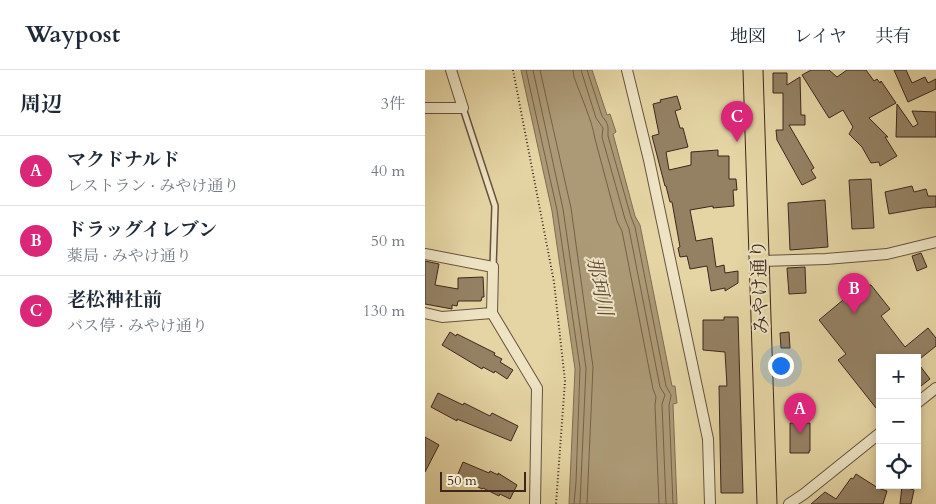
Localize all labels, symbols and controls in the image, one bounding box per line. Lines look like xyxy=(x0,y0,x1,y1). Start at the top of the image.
text: Waypost xyxy=(25,18,120,51)
text: 地図 xyxy=(730,24,766,49)
text: レイヤ xyxy=(794,24,847,49)
text: 共有 xyxy=(875,24,911,49)
text: 周辺 xyxy=(20,90,62,119)
text: 3件 xyxy=(381,93,405,115)
pin: C xyxy=(721,101,753,142)
text: マクドナルド xyxy=(67,147,180,173)
text: A xyxy=(30,160,42,182)
text: 40 m xyxy=(371,160,405,182)
text: レストラン · みやけ通り xyxy=(67,175,239,197)
text: ドラッグイレブン xyxy=(67,217,217,243)
text: B xyxy=(30,230,42,252)
text: 50 m xyxy=(371,230,405,252)
street label: みやけ通り xyxy=(745,239,775,335)
text: 薬局 · みやけ通り xyxy=(67,245,192,267)
water label: 那珂川 xyxy=(580,254,619,320)
pin: B xyxy=(838,273,870,314)
text: 老松神社前 xyxy=(67,287,162,313)
text: C xyxy=(30,300,42,322)
text: 130 m xyxy=(363,300,405,322)
text: バス停 · みやけ通り xyxy=(67,315,208,337)
your location xyxy=(768,353,794,379)
map controls xyxy=(876,354,921,489)
button: + xyxy=(876,354,921,399)
pin: A xyxy=(784,393,816,434)
button: − xyxy=(876,399,921,444)
button: locate xyxy=(876,444,921,489)
scale bar xyxy=(440,469,526,492)
text: 50 m xyxy=(447,471,477,490)

